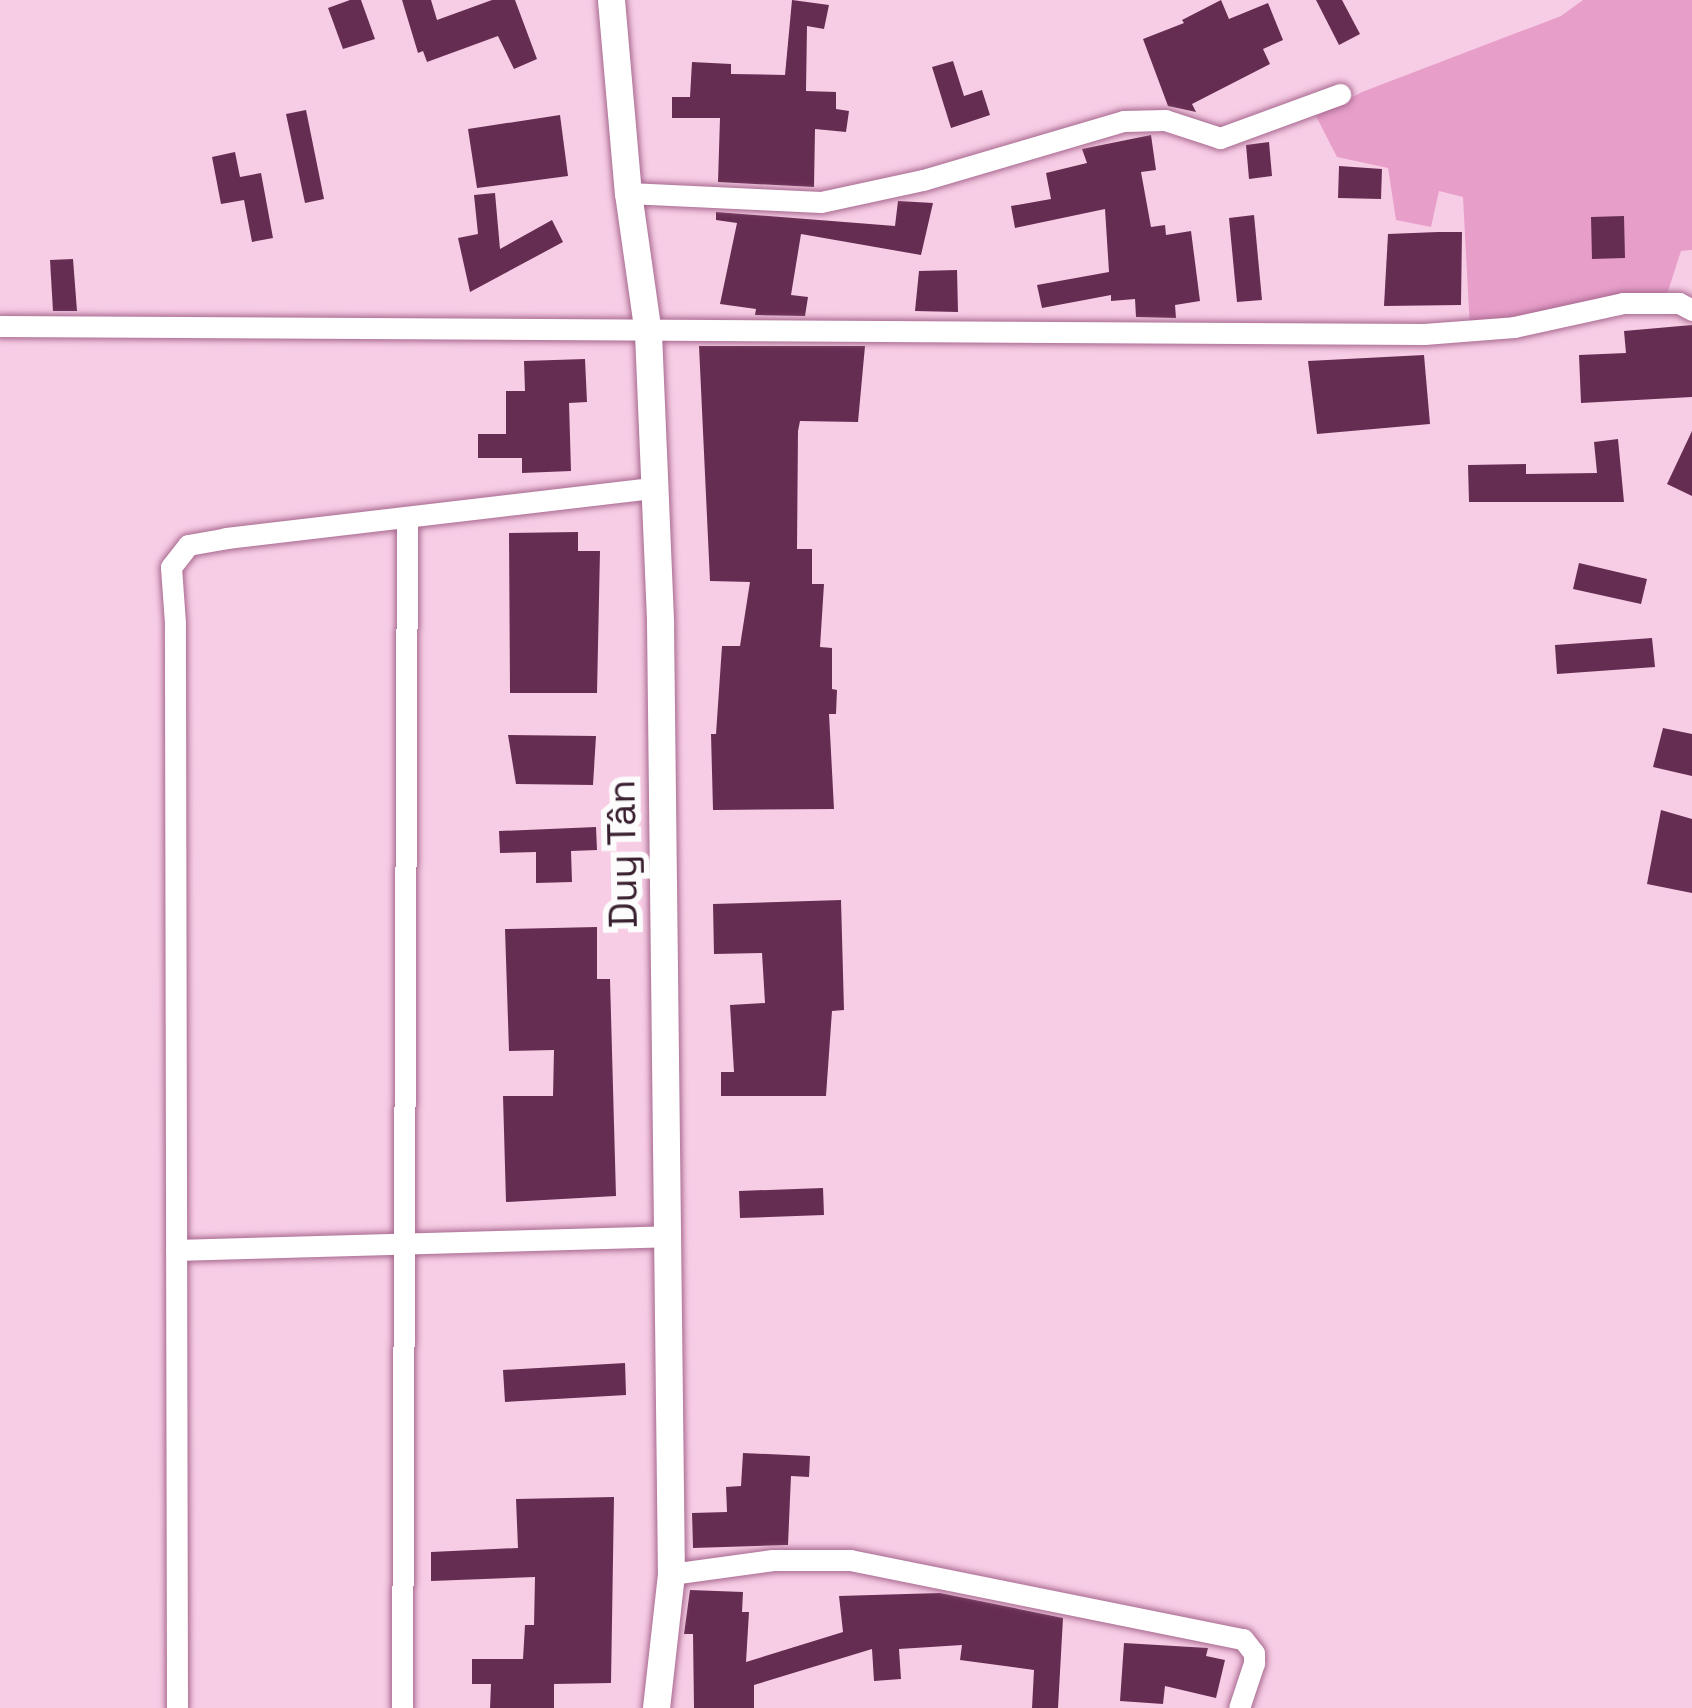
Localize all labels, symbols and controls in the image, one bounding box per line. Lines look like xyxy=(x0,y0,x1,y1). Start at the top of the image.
street label: Duy Tân xyxy=(598,779,648,929)

